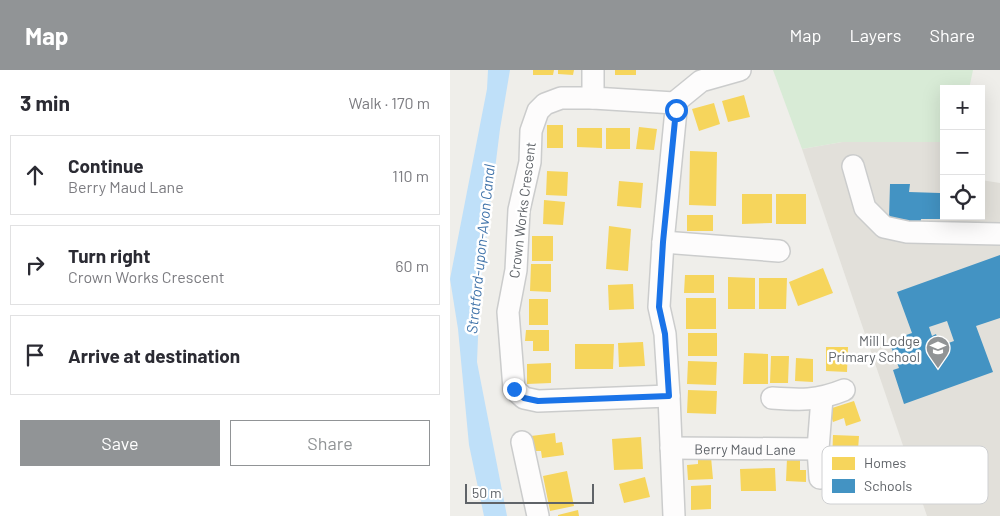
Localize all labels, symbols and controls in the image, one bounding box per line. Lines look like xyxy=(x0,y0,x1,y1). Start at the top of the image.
text: Map xyxy=(25,21,68,50)
text: Map xyxy=(789,24,821,46)
text: Layers xyxy=(849,24,902,46)
text: Share xyxy=(930,24,975,46)
map controls xyxy=(940,85,985,220)
button: + xyxy=(940,85,985,130)
text: 3 min xyxy=(20,90,70,115)
text: Walk · 170 m xyxy=(348,93,430,112)
route start xyxy=(665,99,688,122)
button: − xyxy=(940,130,985,175)
street label: Crown Works Crescent xyxy=(505,141,539,279)
text: Continue xyxy=(68,154,144,177)
icon: ahead xyxy=(21,161,49,189)
water label: Stratford-upon-Avon Canal xyxy=(462,163,498,335)
text: 110 m xyxy=(392,166,429,185)
button: locate xyxy=(940,175,985,220)
text: Berry Maud Lane xyxy=(68,177,184,196)
text: Turn right xyxy=(68,244,150,267)
icon: right xyxy=(21,251,49,279)
text: 60 m xyxy=(395,256,429,275)
text: Crown Works Crescent xyxy=(68,267,225,286)
place label: Mill Lodge Primary School xyxy=(828,332,920,365)
school or university icon: Mill Lodge Primary School xyxy=(925,335,951,369)
icon: arrive xyxy=(21,341,49,369)
text: Arrive at destination xyxy=(68,344,240,367)
route end xyxy=(503,378,526,401)
button: Save xyxy=(20,420,220,466)
button: Share xyxy=(230,420,430,466)
street label: Berry Maud Lane xyxy=(694,440,796,457)
legend xyxy=(822,446,988,504)
text: Homes xyxy=(864,454,907,471)
text: Schools xyxy=(864,477,912,494)
scale bar xyxy=(465,481,594,504)
text: 50 m xyxy=(472,484,501,501)

